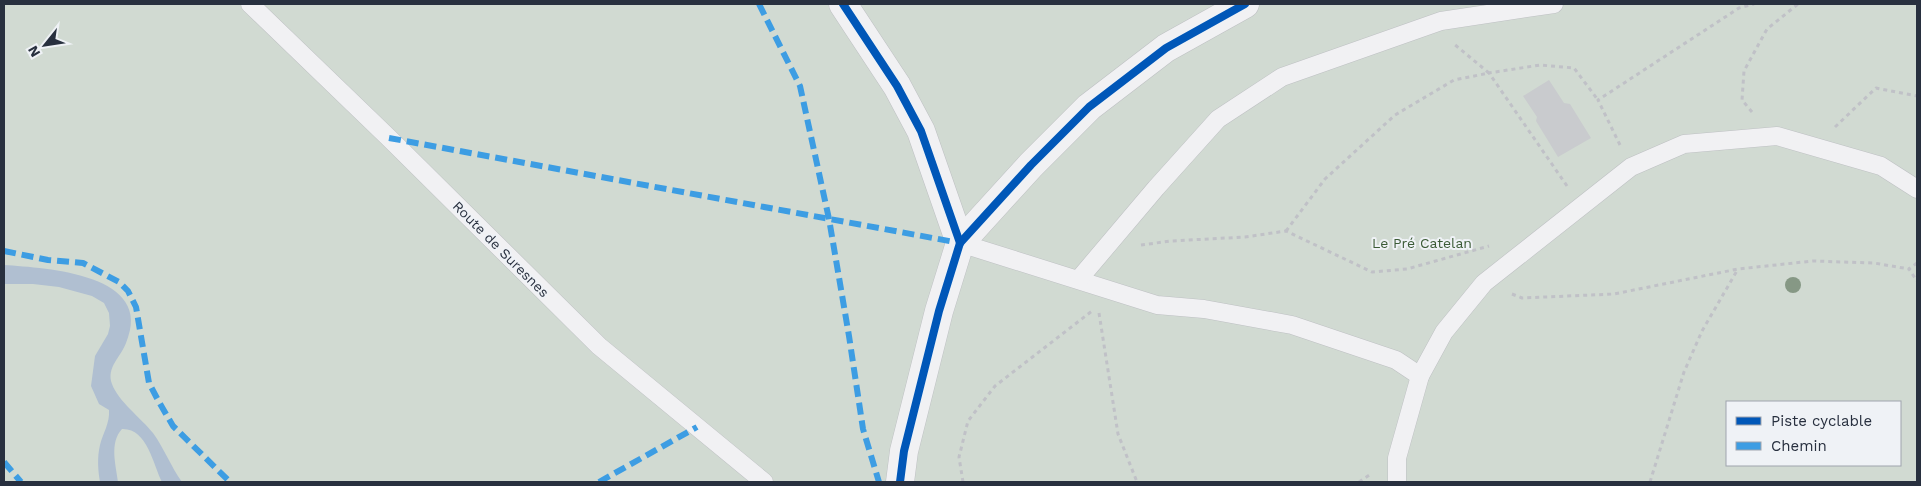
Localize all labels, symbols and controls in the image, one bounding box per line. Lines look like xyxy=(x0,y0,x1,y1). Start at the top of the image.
north arrow xyxy=(20,20,70,70)
text: N xyxy=(24,43,43,60)
street label: Route de Suresnes xyxy=(450,198,552,300)
park label: Le Pré Catelan xyxy=(1372,235,1472,251)
legend xyxy=(1726,401,1901,466)
text: Piste cyclable xyxy=(1771,412,1872,430)
text: Chemin xyxy=(1771,437,1827,455)

